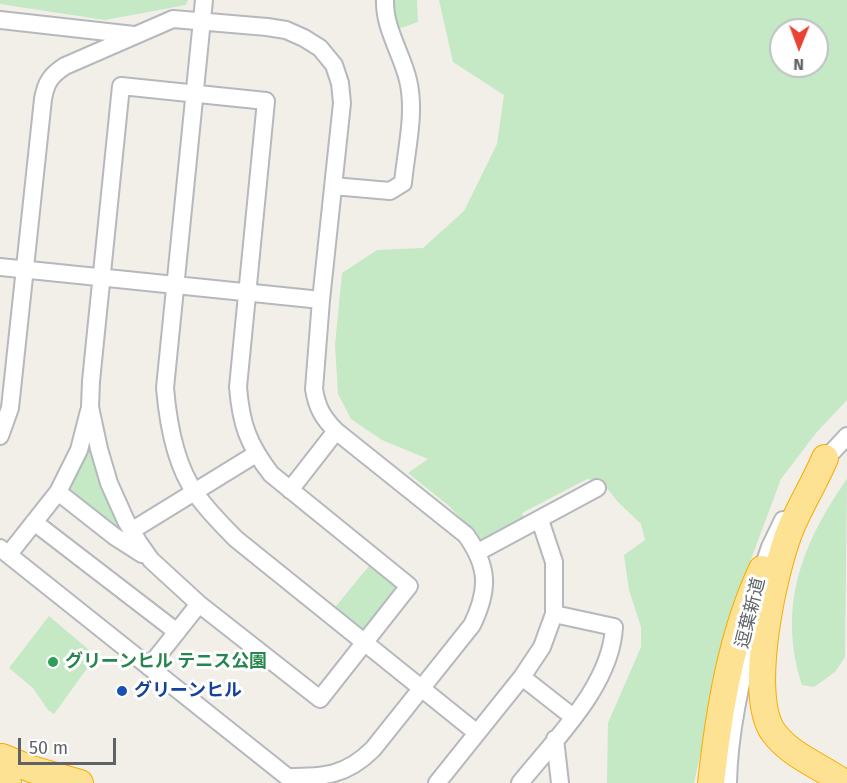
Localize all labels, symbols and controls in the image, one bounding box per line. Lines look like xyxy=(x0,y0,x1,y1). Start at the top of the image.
north arrow xyxy=(769,18,829,78)
text: N xyxy=(793,55,804,74)
street label: 逗葉新道 xyxy=(732,575,770,651)
place label: グリーンヒル テニス公園 xyxy=(65,651,267,673)
marker: グリーンヒル テニス公園 xyxy=(46,655,60,669)
place label: グリーンヒル xyxy=(134,680,242,702)
marker: グリーンヒル xyxy=(115,684,129,698)
scale bar xyxy=(21,726,118,764)
text: 50 m xyxy=(29,737,68,759)

